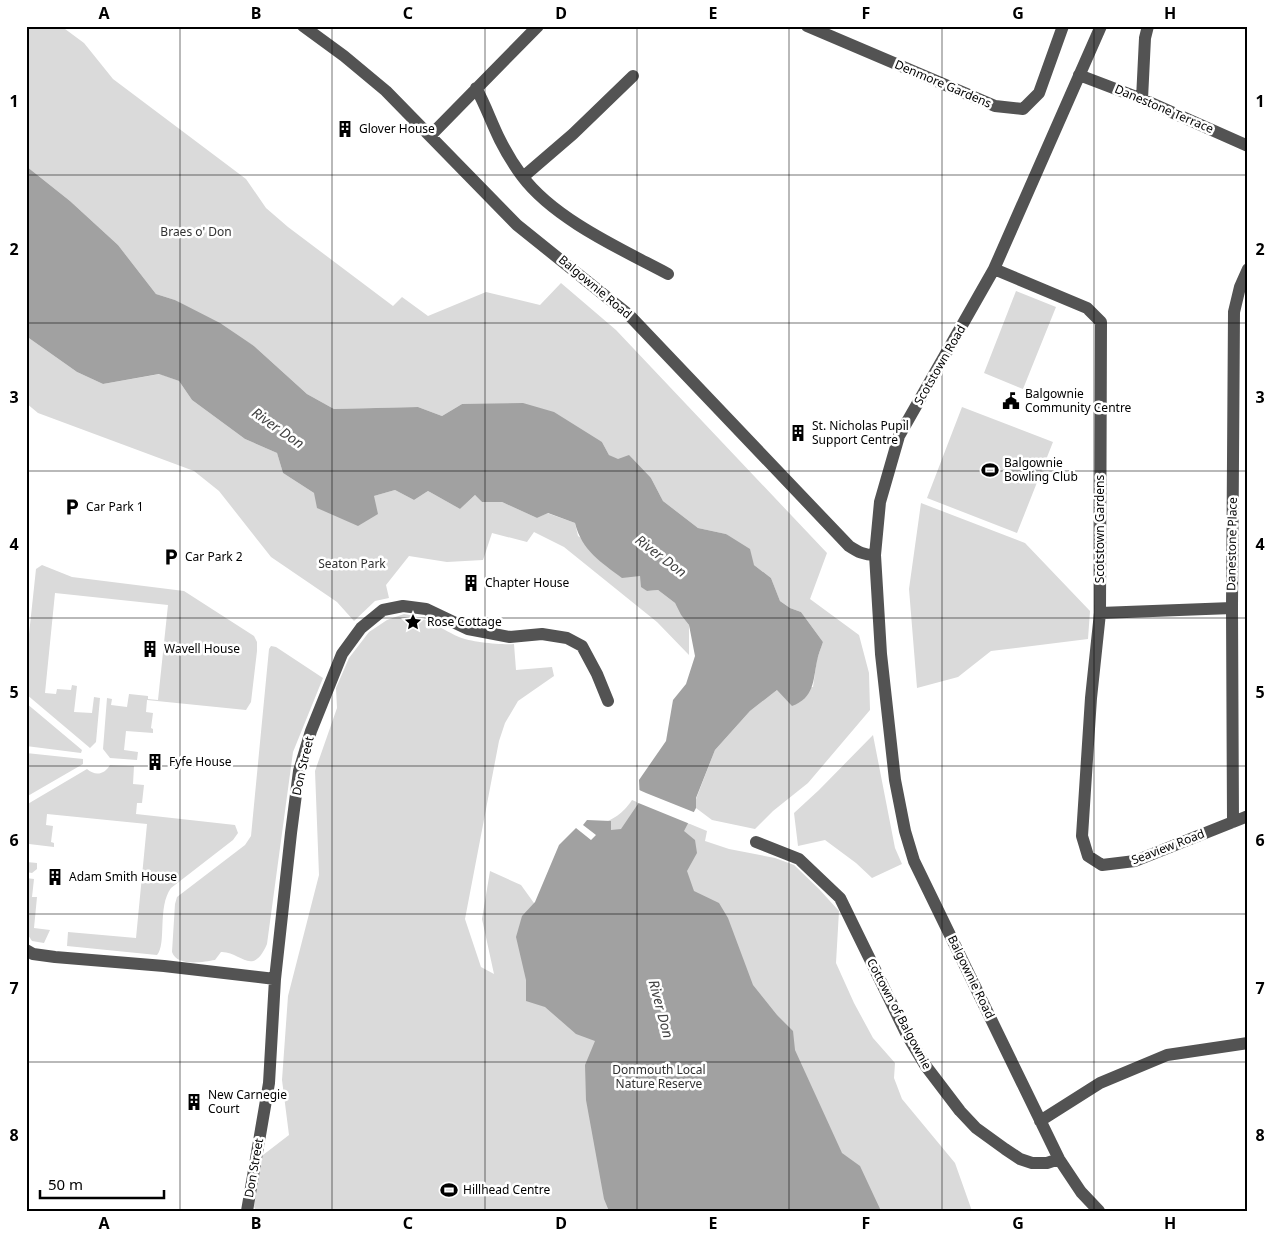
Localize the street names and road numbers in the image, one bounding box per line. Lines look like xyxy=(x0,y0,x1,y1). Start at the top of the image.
street label: Denmore Gardens xyxy=(892,55,994,112)
street label: Danestone Terrace xyxy=(1112,80,1216,137)
street label: Balgownie Road xyxy=(555,251,636,322)
street label: Scotstown Road xyxy=(910,322,969,408)
street label: Scotstown Gardens xyxy=(1091,475,1108,583)
street label: Danestone Place xyxy=(1222,497,1241,591)
street label: Don Street xyxy=(287,734,318,797)
street label: Seaview Road xyxy=(1129,825,1207,868)
street label: Balgownie Road xyxy=(944,932,999,1021)
street label: Cottown of Balgownie xyxy=(863,955,936,1073)
street label: Don Street xyxy=(240,1136,267,1199)

